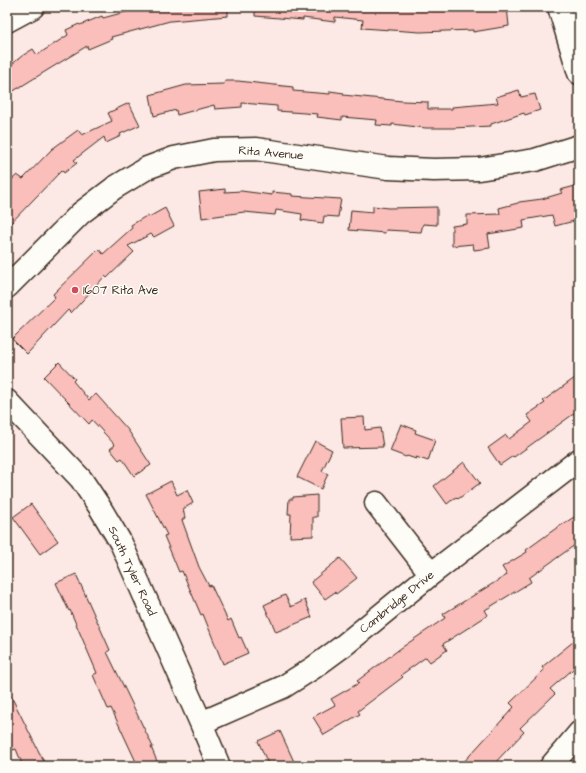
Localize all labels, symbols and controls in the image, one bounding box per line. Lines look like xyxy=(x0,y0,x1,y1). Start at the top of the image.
street label: Rita Avenue xyxy=(238,142,305,164)
place label: 1607 Rita Ave xyxy=(83,282,159,299)
marker: 1607 Rita Ave xyxy=(70,285,80,295)
street label: South Tyler Road xyxy=(103,523,160,619)
street label: Cambridge Drive xyxy=(356,566,439,638)

